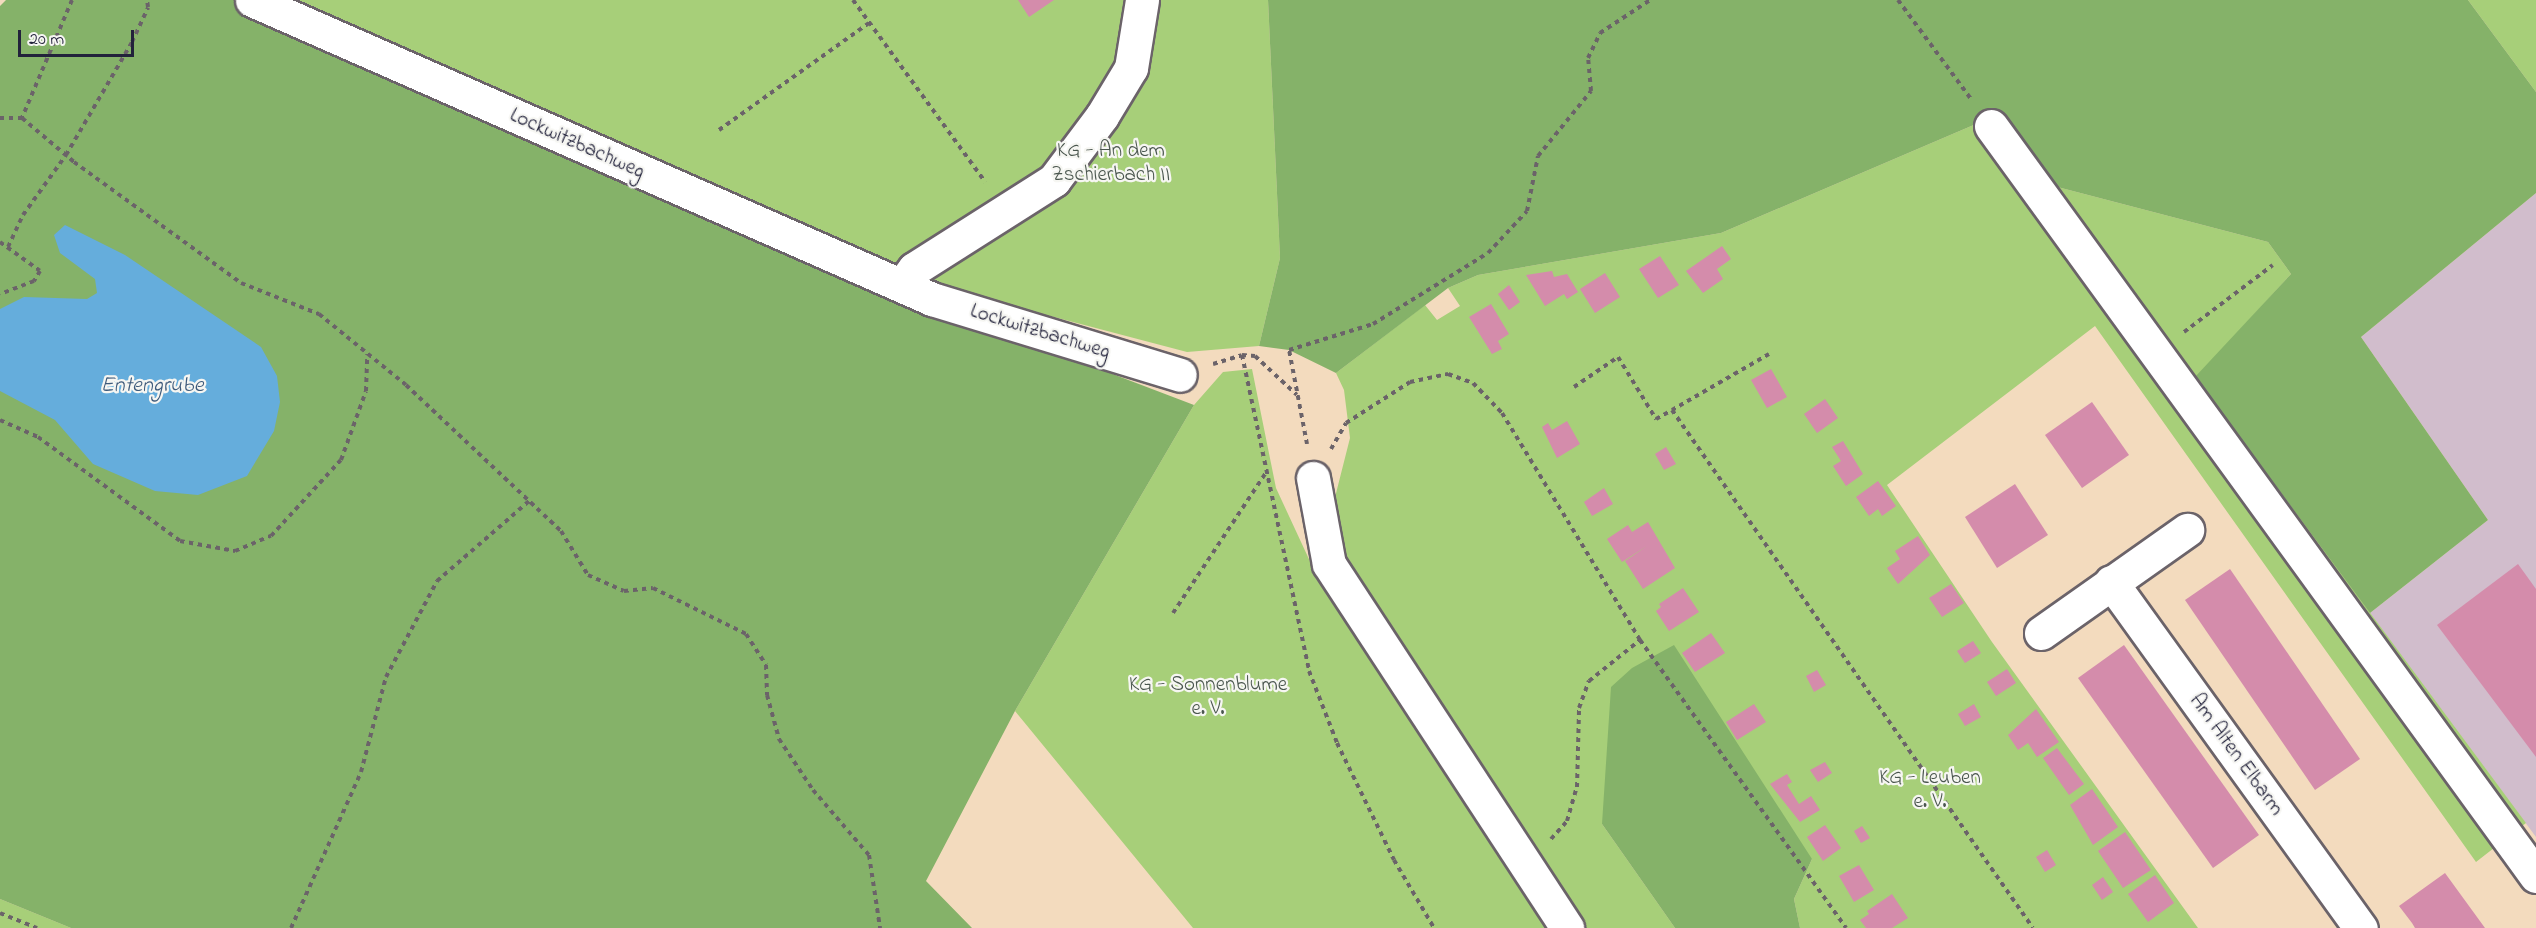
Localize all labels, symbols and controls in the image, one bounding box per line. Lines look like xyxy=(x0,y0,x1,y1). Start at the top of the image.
scale bar xyxy=(21,18,136,56)
text: 20 m xyxy=(29,27,64,53)
street label: Lockwitzbachweg xyxy=(506,103,648,185)
park label: KG - An dem Zschierbach II xyxy=(1052,138,1170,188)
street label: Lockwitzbachweg xyxy=(967,299,1113,365)
water label: Entengrube xyxy=(101,374,203,400)
park label: KG - Sonnenblume e. V. xyxy=(1129,672,1287,722)
street label: Am Alten Elbarm xyxy=(2183,689,2289,821)
park label: KG - Leuben e. V. xyxy=(1879,765,1981,815)

